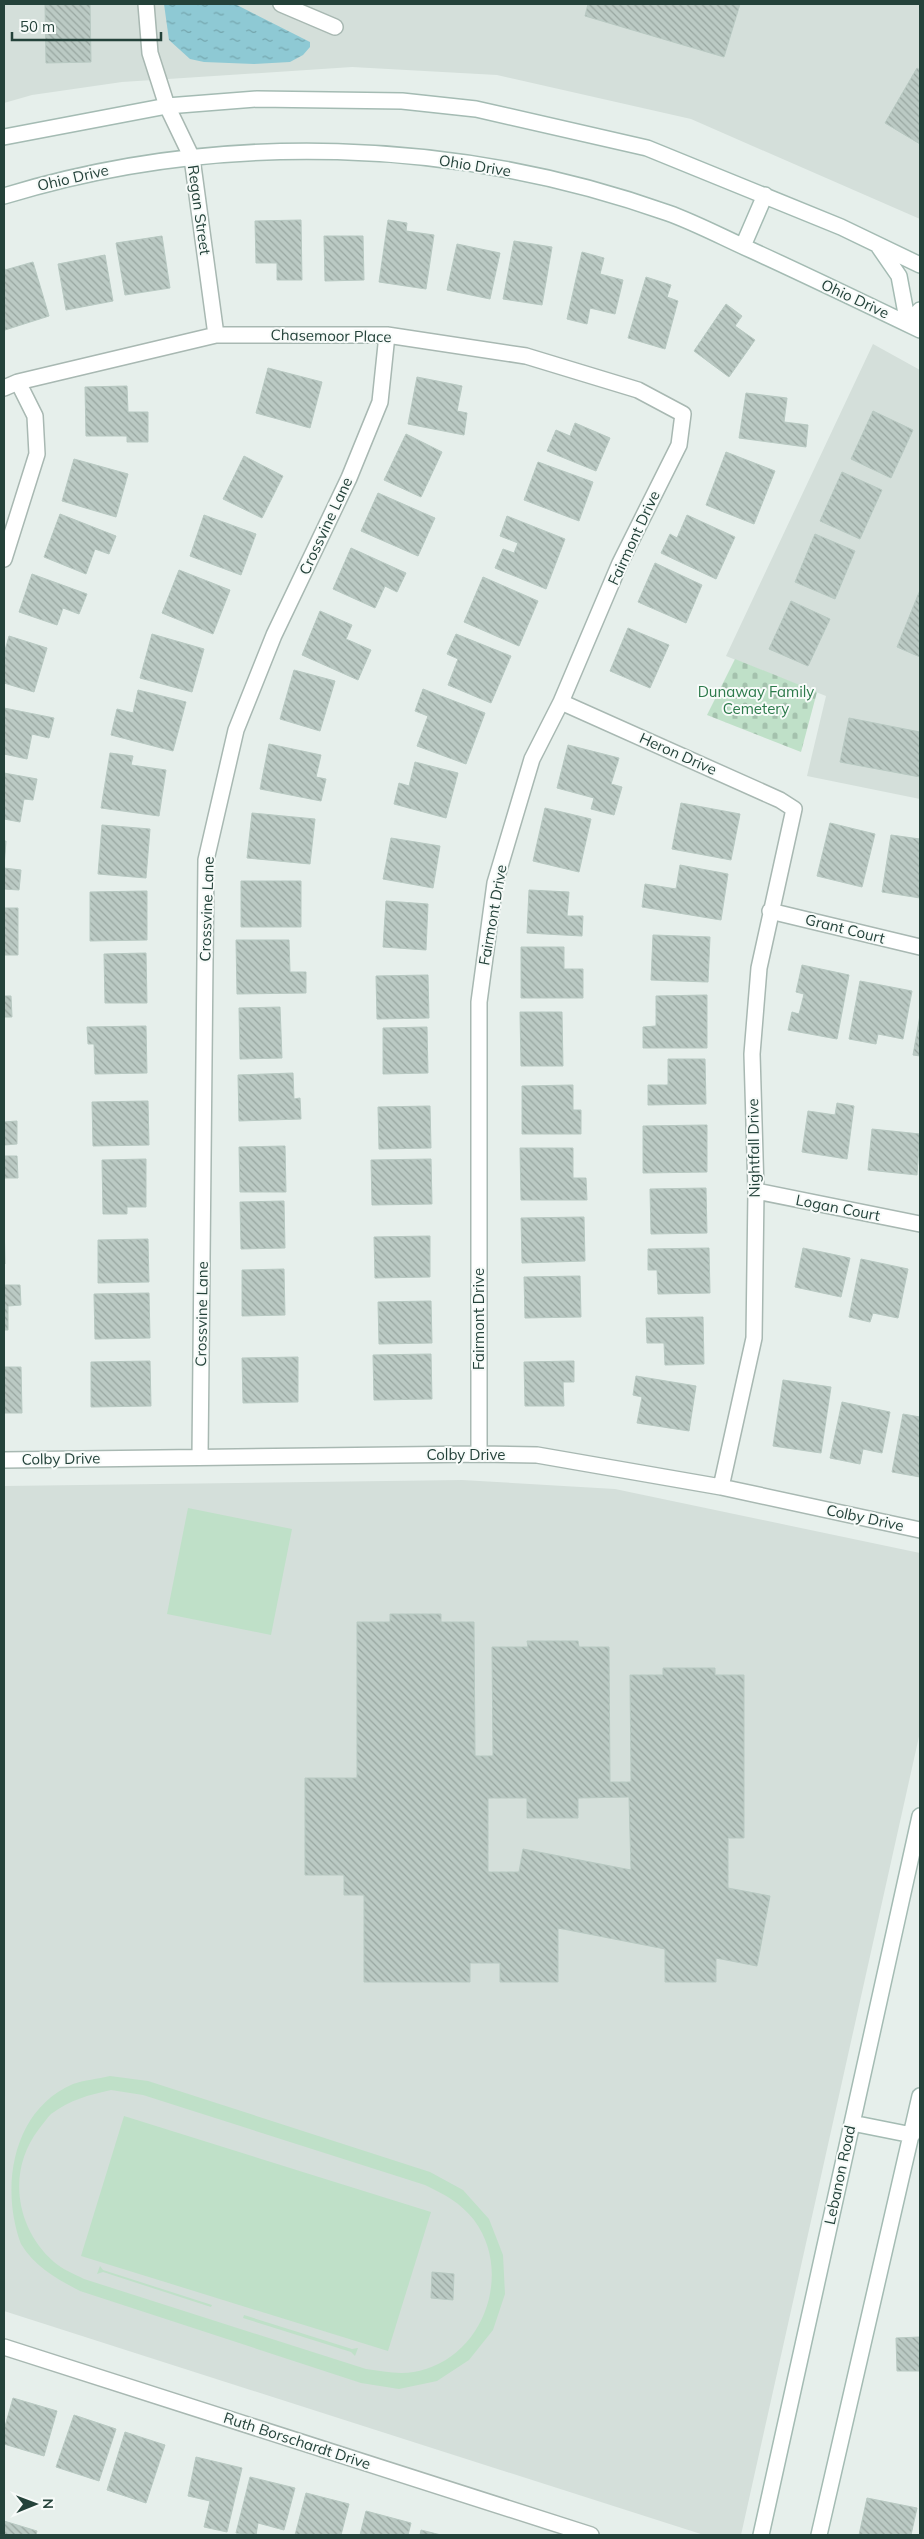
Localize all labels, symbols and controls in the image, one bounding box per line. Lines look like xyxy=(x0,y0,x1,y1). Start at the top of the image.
scale bar xyxy=(12,10,161,42)
text: 50 m xyxy=(20,17,55,36)
street label: Ohio Drive xyxy=(438,150,512,181)
street label: Ohio Drive xyxy=(35,160,110,195)
street label: Regan Street xyxy=(184,164,215,256)
street label: Ohio Drive xyxy=(818,275,892,323)
street label: Chasemoor Place xyxy=(270,325,392,346)
street label: Crossvine Lane xyxy=(295,474,356,578)
street label: Fairmont Drive xyxy=(603,488,664,588)
park label: Dunaway Family Cemetery xyxy=(698,682,814,718)
street label: Heron Drive xyxy=(637,728,720,779)
street label: Crossvine Lane xyxy=(195,856,218,962)
street label: Fairmont Drive xyxy=(474,863,511,967)
street label: Grant Court xyxy=(803,909,887,948)
street label: Nightfall Drive xyxy=(743,1098,764,1198)
street label: Logan Court xyxy=(794,1190,882,1225)
street label: Crossvine Lane xyxy=(191,1261,212,1367)
street label: Fairmont Drive xyxy=(469,1268,488,1370)
street label: Colby Drive xyxy=(427,1445,505,1464)
street label: Colby Drive xyxy=(21,1448,101,1469)
street label: Colby Drive xyxy=(825,1500,906,1535)
street label: Lebanon Road xyxy=(820,2123,859,2226)
street label: Ruth Borschardt Drive xyxy=(221,2408,373,2473)
north arrow xyxy=(10,2479,60,2529)
text: N xyxy=(39,2498,57,2509)

